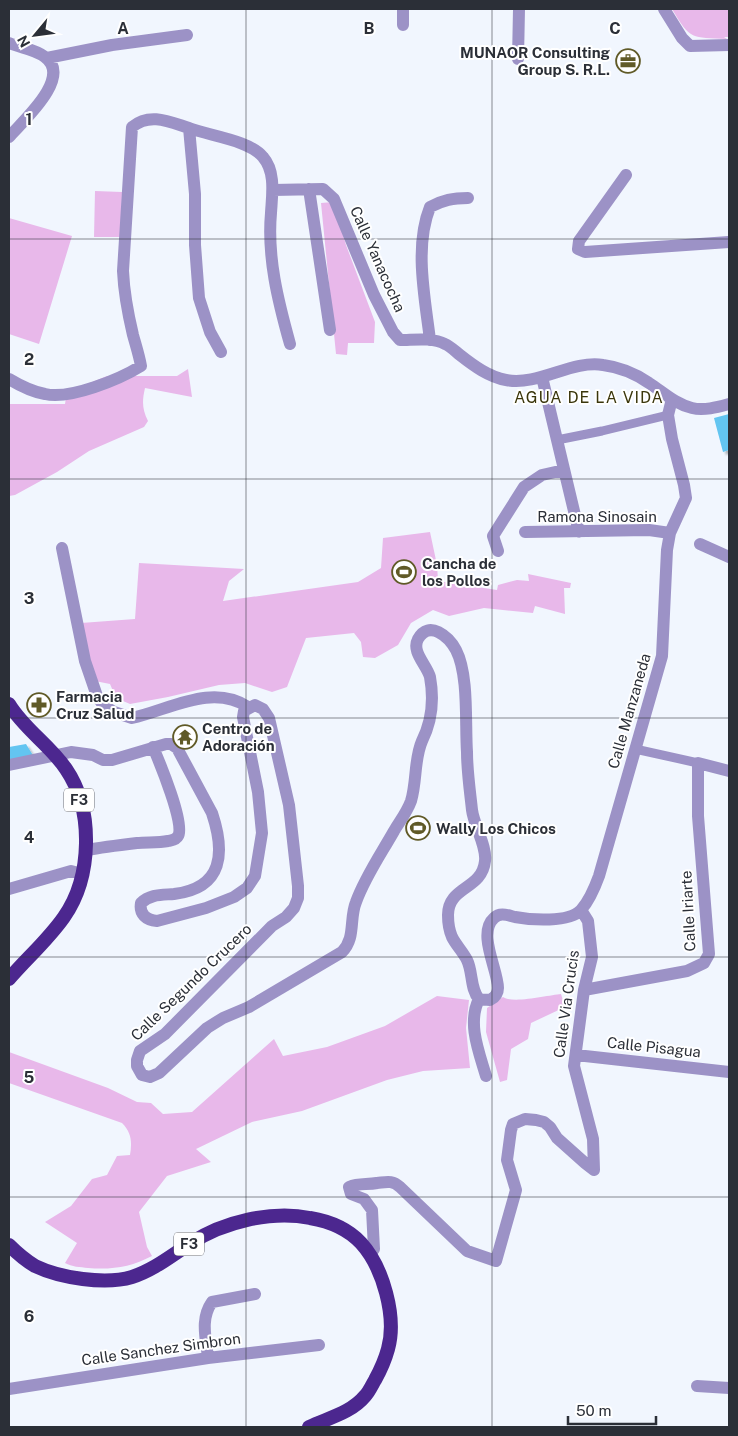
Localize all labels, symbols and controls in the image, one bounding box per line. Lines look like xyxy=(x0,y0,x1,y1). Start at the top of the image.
north arrow xyxy=(10,10,60,60)
text: A xyxy=(117,19,129,38)
text: B xyxy=(364,19,375,38)
text: C xyxy=(609,19,621,38)
text: N xyxy=(14,33,33,50)
place label: MUNAOR Consulting Group S. R.L. xyxy=(460,44,611,78)
office icon: MUNAOR Consulting Group S. R.L. xyxy=(615,48,641,74)
text: 1 xyxy=(26,110,32,129)
street label: Calle Yanacocha xyxy=(347,203,409,315)
text: 2 xyxy=(24,350,34,369)
district label: AGUA DE LA VIDA xyxy=(514,388,664,407)
street label: Ramona Sinosain xyxy=(537,508,657,525)
place label: Cancha de los Pollos xyxy=(422,555,497,589)
sports icon: Cancha de los Pollos xyxy=(391,559,417,585)
text: 3 xyxy=(24,589,34,608)
street label: Calle Manzaneda xyxy=(604,651,654,771)
place label: Farmacia Cruz Salud xyxy=(56,688,134,722)
pharmacy icon: Farmacia Cruz Salud xyxy=(26,692,52,718)
place label: Centro de Adoración xyxy=(202,720,275,754)
temple icon: Centro de Adoración xyxy=(172,724,198,750)
road number: F3 xyxy=(64,788,94,812)
sports icon: Wally Los Chicos xyxy=(405,815,431,841)
place label: Wally Los Chicos xyxy=(436,820,556,837)
text: 4 xyxy=(24,828,35,847)
street label: Calle Iriarte xyxy=(677,870,699,952)
street label: Calle Segundo Crucero xyxy=(127,920,255,1044)
street label: Calle Via Crucis xyxy=(550,949,582,1059)
street label: Calle Pisagua xyxy=(606,1034,702,1060)
text: 5 xyxy=(24,1068,35,1087)
road number: F3 xyxy=(174,1232,204,1256)
text: 6 xyxy=(24,1307,34,1326)
street label: Calle Sanchez Simbron xyxy=(80,1329,242,1369)
scale bar xyxy=(568,1394,656,1426)
text: 50 m xyxy=(576,1402,611,1419)

